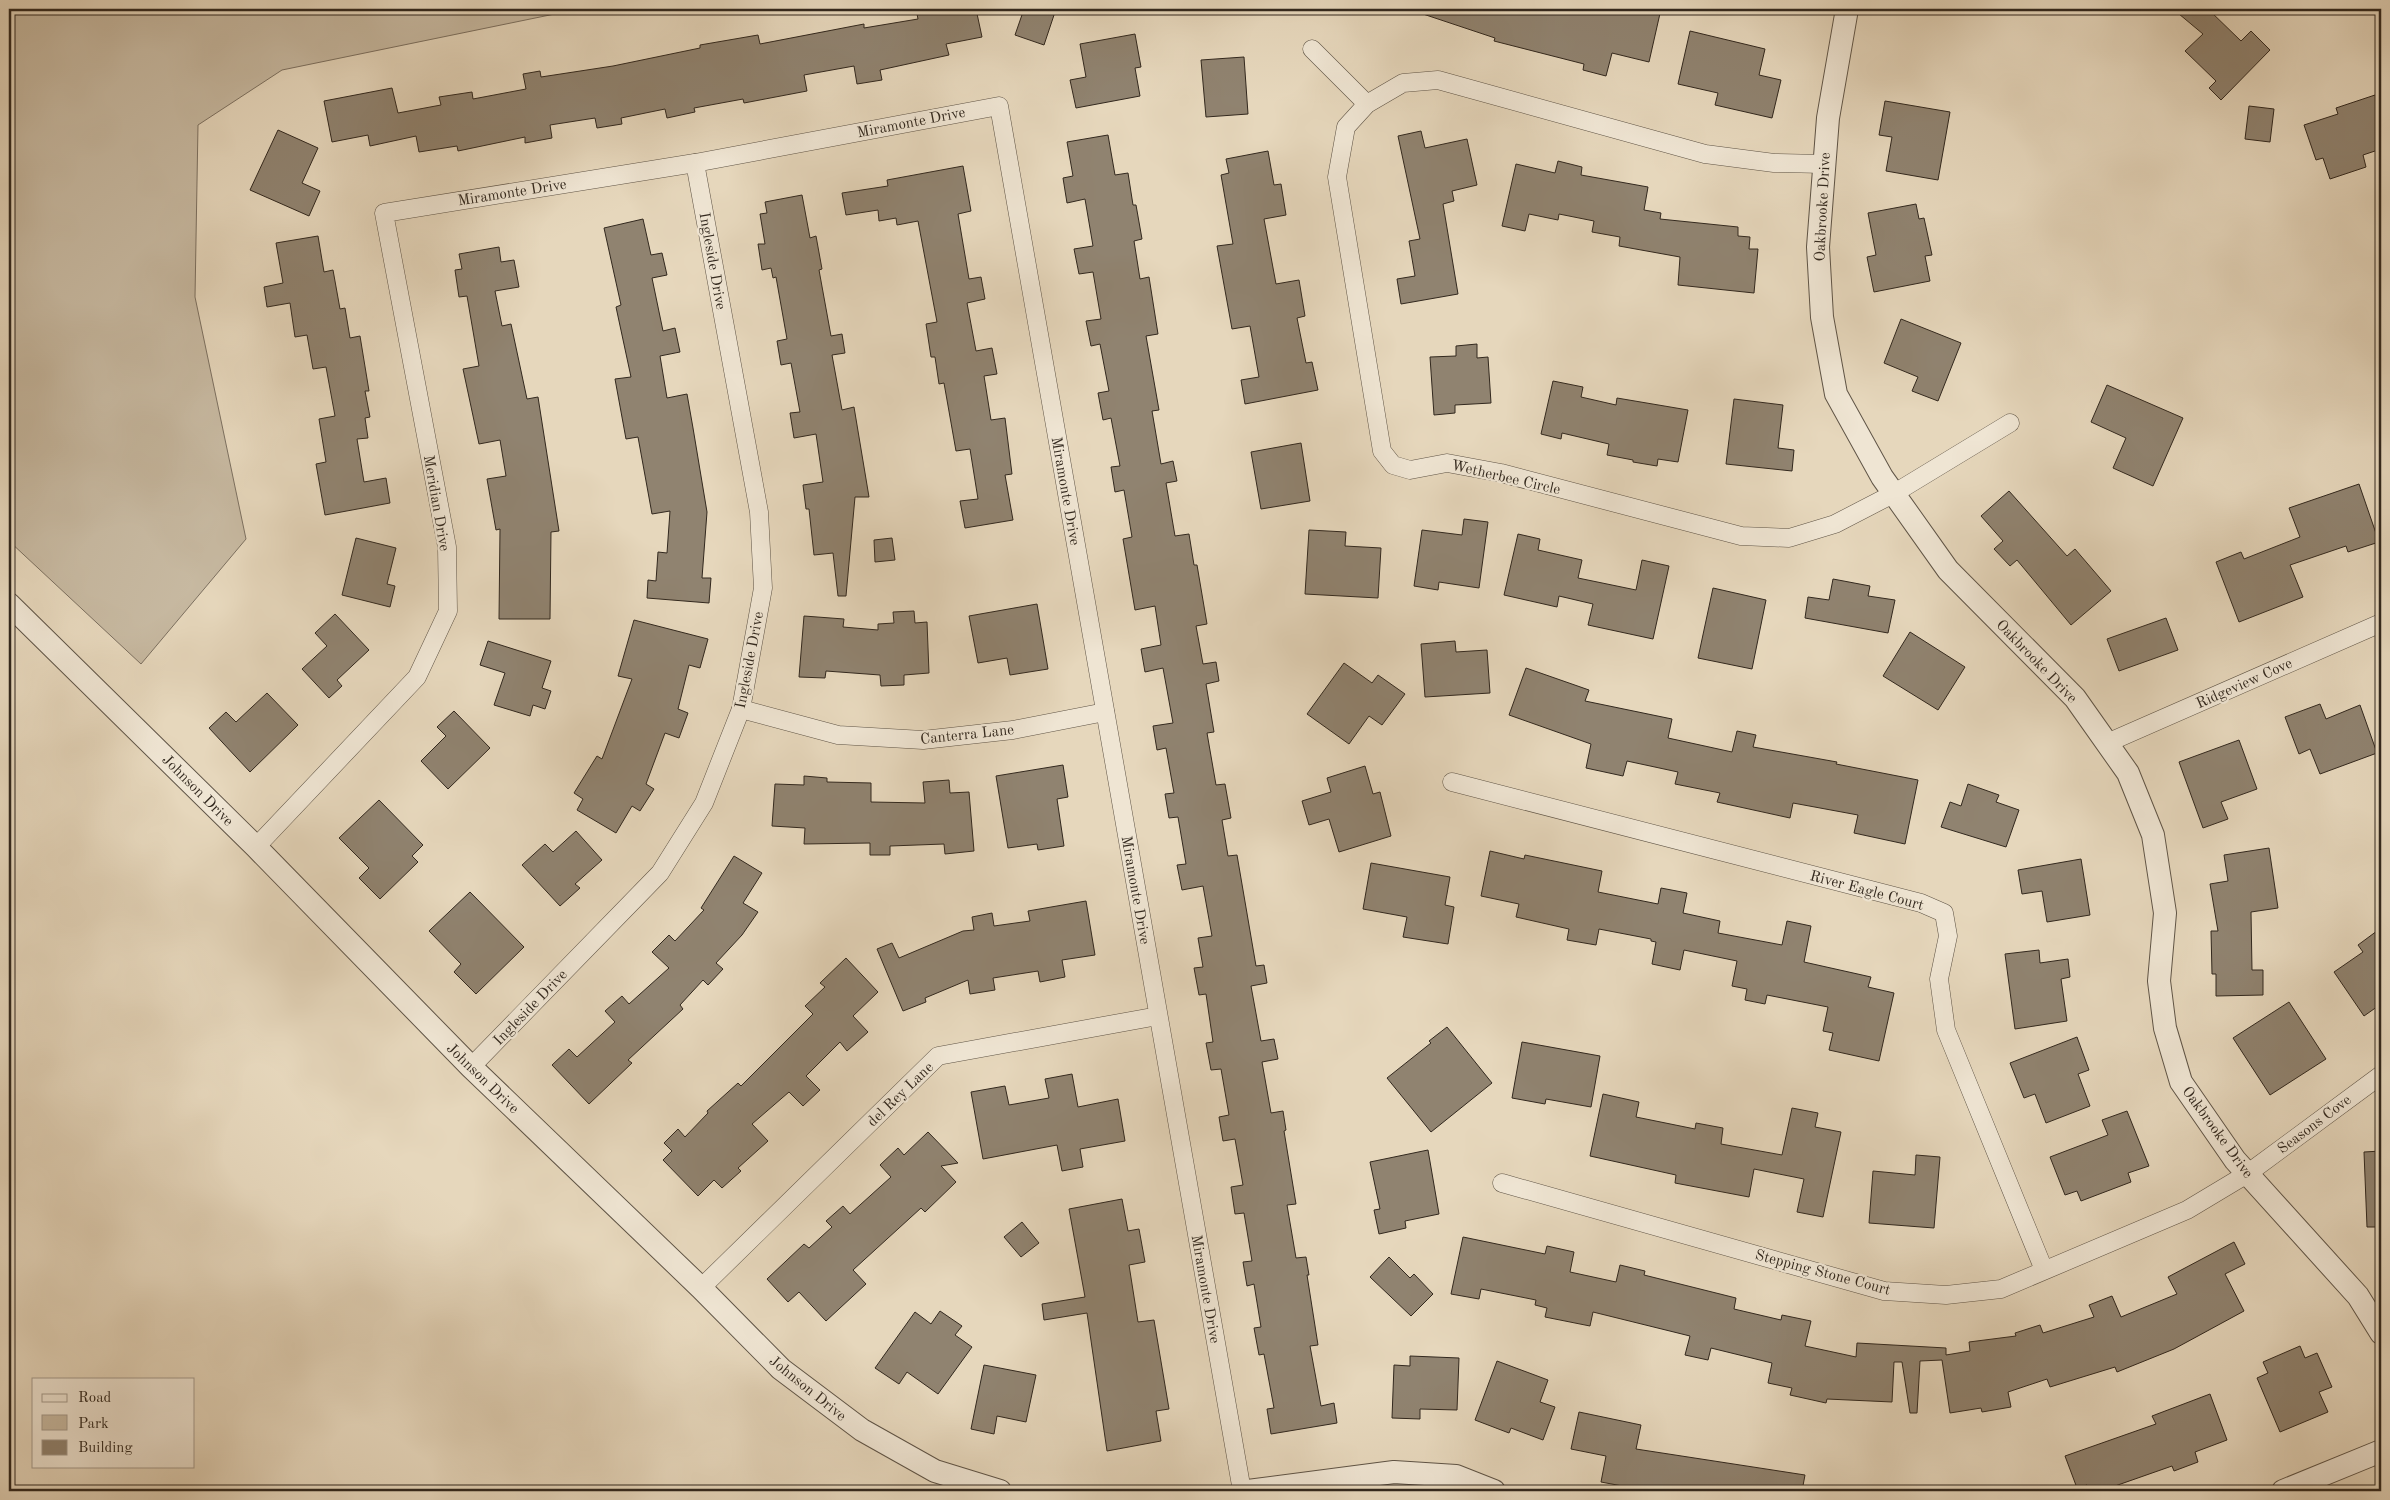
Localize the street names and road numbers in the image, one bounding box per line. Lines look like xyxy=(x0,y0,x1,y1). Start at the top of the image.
street label: Miramonte Drive xyxy=(856,106,967,141)
street label: Oakbrooke Drive xyxy=(1813,152,1834,262)
street label: Miramonte Drive xyxy=(457,177,568,209)
street label: Ingleside Drive xyxy=(696,211,727,311)
street label: Miramonte Drive xyxy=(1048,436,1081,547)
street label: Meridian Drive xyxy=(420,454,451,553)
street label: Wetherbee Circle xyxy=(1450,459,1562,498)
street label: Ingleside Drive xyxy=(734,610,767,710)
street label: Oakbrooke Drive xyxy=(1993,617,2079,707)
street label: Ridgeview Cove xyxy=(2194,656,2295,712)
street label: Canterra Lane xyxy=(920,723,1015,748)
street label: Johnson Drive xyxy=(158,752,236,830)
street label: Miramonte Drive xyxy=(1118,835,1151,946)
street label: River Eagle Court xyxy=(1808,869,1925,914)
street label: Ingleside Drive xyxy=(491,967,571,1049)
street label: Johnson Drive xyxy=(443,1041,521,1117)
street label: del Rey Lane xyxy=(865,1060,937,1130)
street label: Oakbrooke Drive xyxy=(2179,1084,2255,1182)
street label: Seasons Cove xyxy=(2275,1093,2354,1157)
street label: Miramonte Drive xyxy=(1188,1234,1221,1345)
street label: Stepping Stone Court xyxy=(1753,1248,1892,1299)
street label: Johnson Drive xyxy=(766,1354,848,1425)

